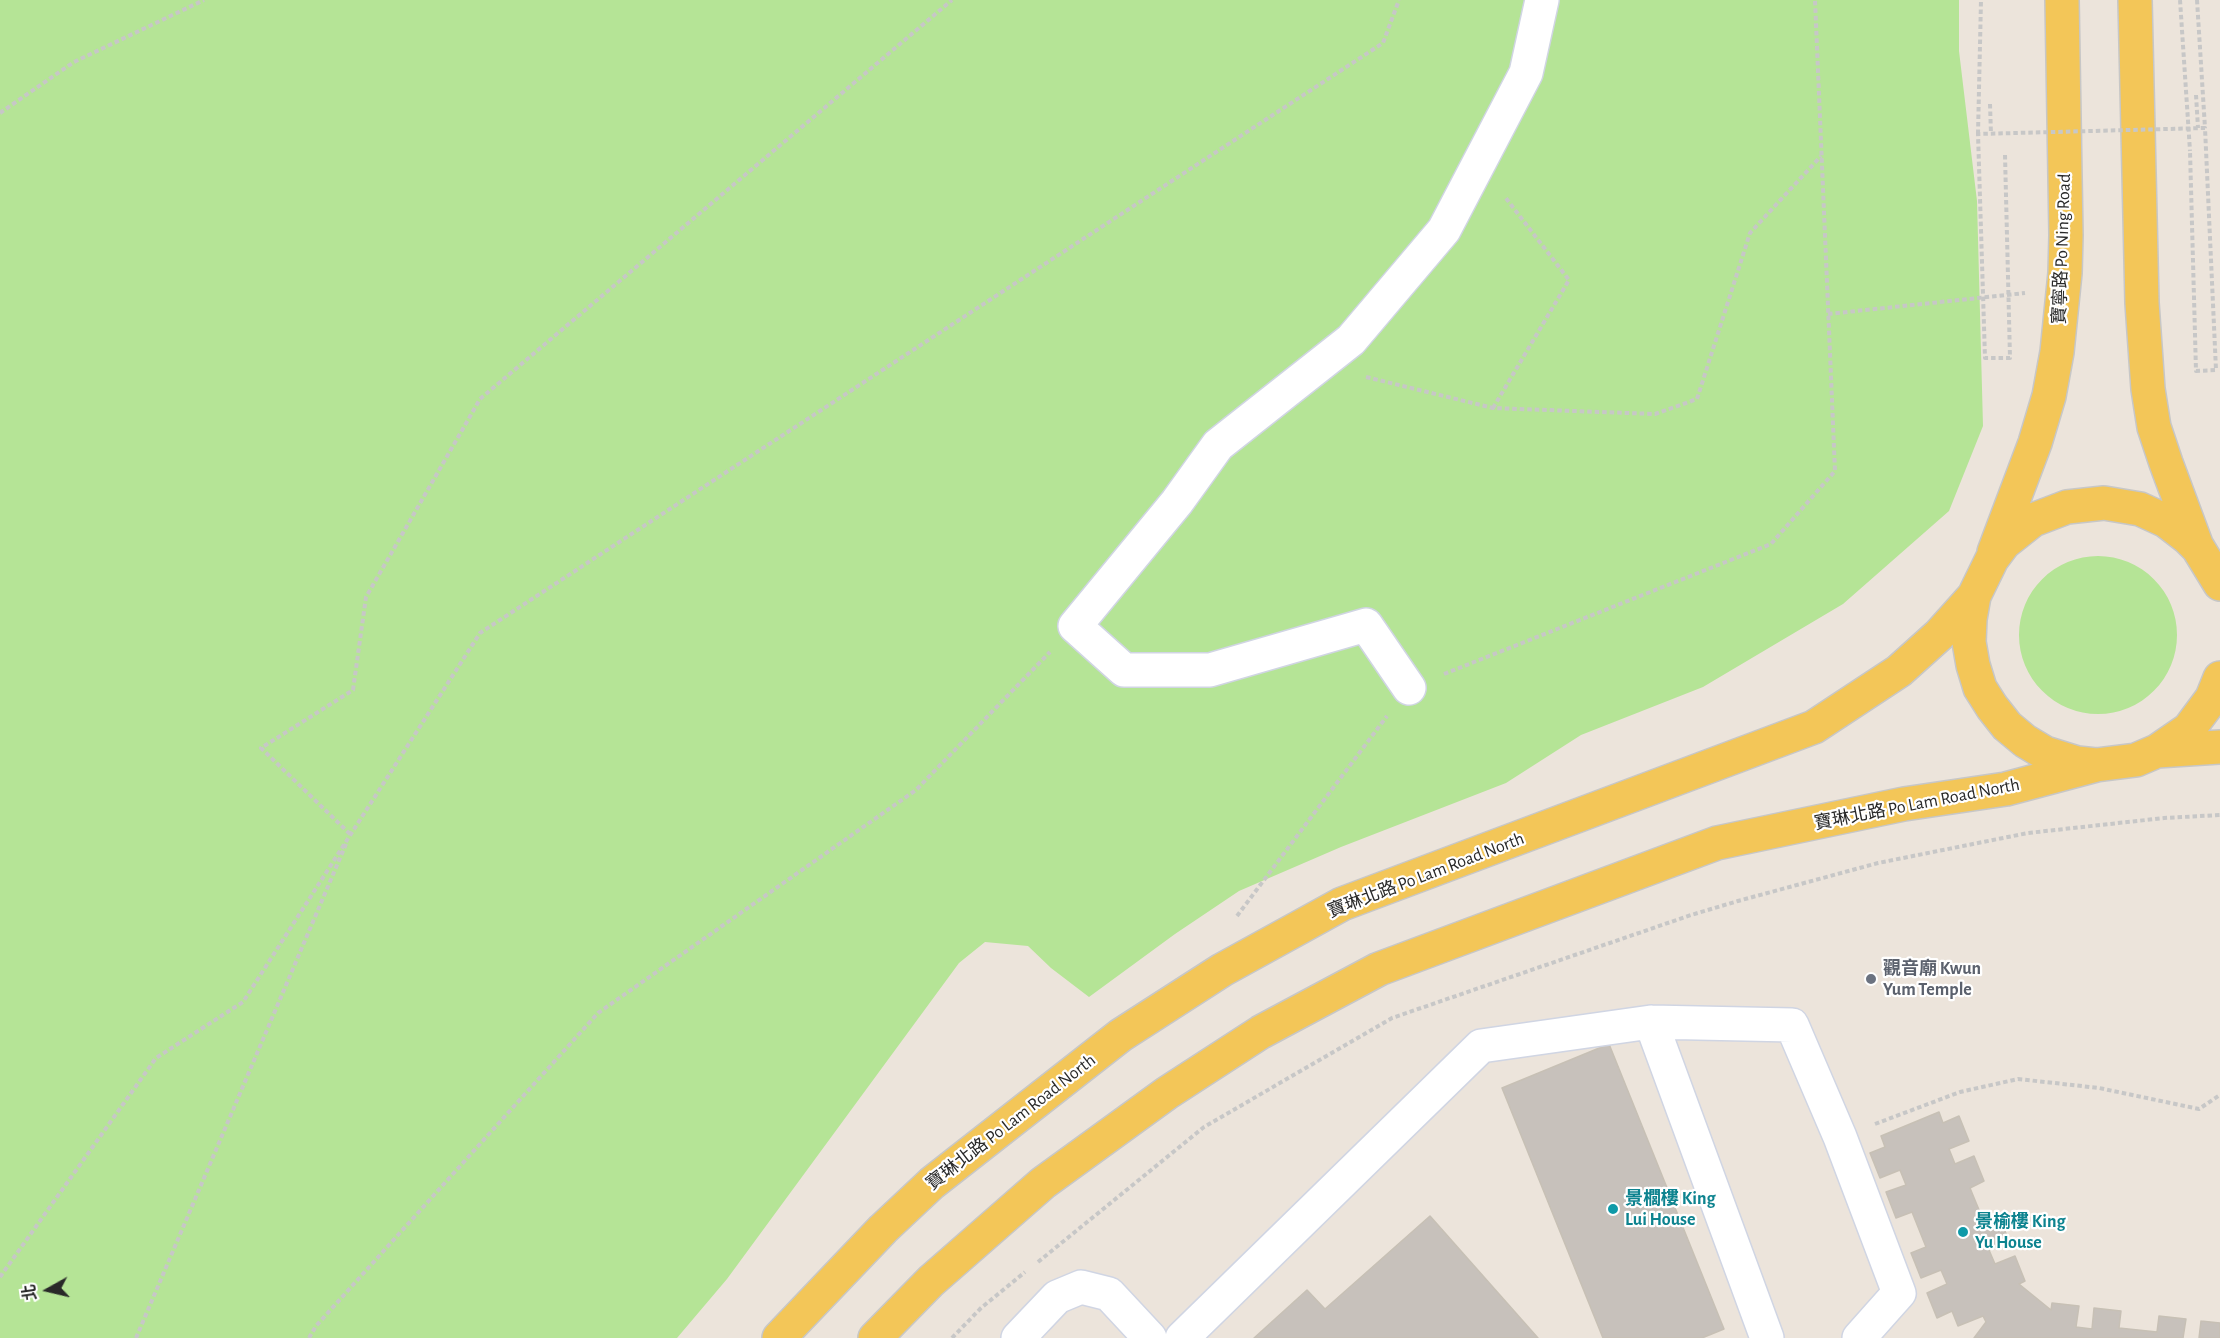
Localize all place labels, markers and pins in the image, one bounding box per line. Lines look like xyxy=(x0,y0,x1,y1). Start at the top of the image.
place label: 觀音廟 Kwun Yum Temple xyxy=(1883,958,1981,1000)
marker: 觀音廟 Kwun Yum Temple xyxy=(1864,972,1878,986)
place label: 景櫚樓 King Lui House xyxy=(1625,1188,1715,1230)
marker: 景櫚樓 King Lui House xyxy=(1606,1202,1620,1216)
place label: 景榆樓 King Yu House xyxy=(1975,1211,2065,1254)
marker: 景榆樓 King Yu House xyxy=(1956,1225,1970,1239)

